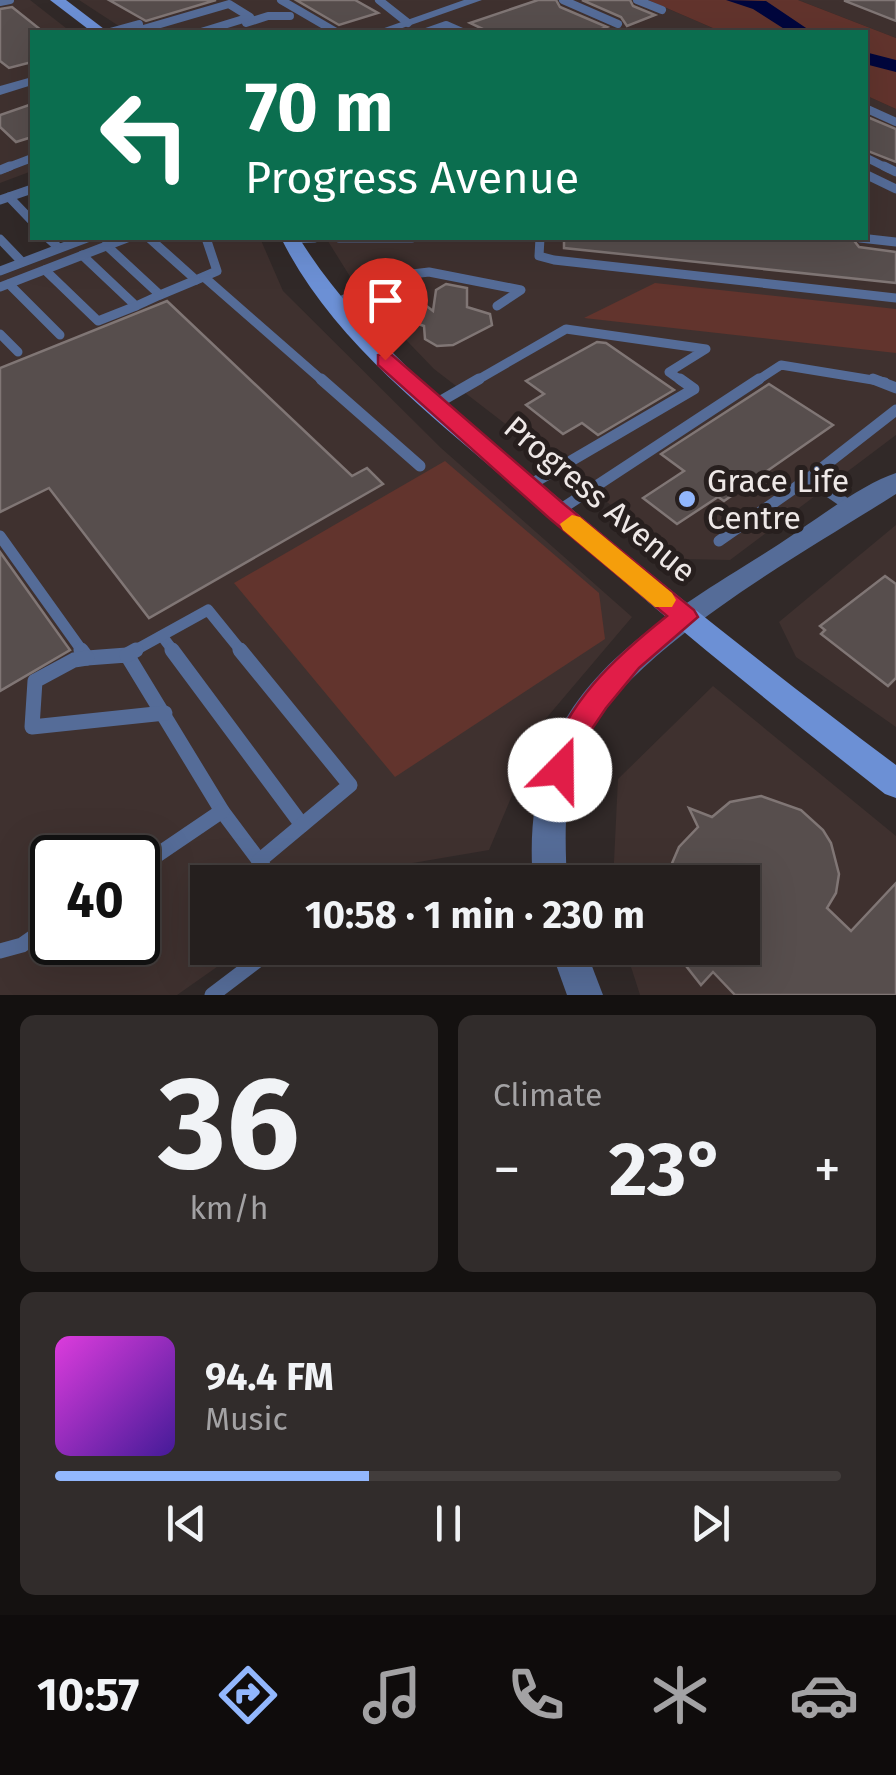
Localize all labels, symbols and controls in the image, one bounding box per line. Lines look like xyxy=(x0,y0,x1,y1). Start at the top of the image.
text: 70 m xyxy=(245,66,394,150)
icon: left xyxy=(80,70,210,200)
text: Progress Avenue xyxy=(245,151,579,205)
pin xyxy=(343,258,428,361)
icon: arrive xyxy=(358,273,413,328)
street label: Progress Avenue xyxy=(497,408,703,590)
place label: Grace Life Centre xyxy=(707,462,849,537)
marker: Grace Life Centre xyxy=(676,488,698,510)
position arrow xyxy=(508,718,612,822)
speed limit sign: 40 xyxy=(30,835,160,965)
text: 10:58 · 1 min · 230 m xyxy=(305,892,645,938)
text: 36 xyxy=(159,1046,299,1202)
text: Climate xyxy=(493,1076,602,1114)
text: 23° xyxy=(609,1125,725,1215)
text: − xyxy=(493,1137,521,1203)
text: + xyxy=(814,1137,841,1203)
text: km/h xyxy=(189,1189,269,1227)
text: 94.4 FM xyxy=(205,1354,334,1400)
text: Music xyxy=(205,1400,288,1438)
icon: previous xyxy=(159,1496,214,1551)
icon: pause xyxy=(421,1496,476,1551)
icon: next xyxy=(683,1496,738,1551)
icon: directions xyxy=(213,1660,283,1730)
icon: music xyxy=(357,1660,427,1730)
icon: phone xyxy=(501,1660,571,1730)
icon: climate xyxy=(645,1660,715,1730)
icon: car xyxy=(789,1660,859,1730)
text: 10:57 xyxy=(37,1668,139,1722)

